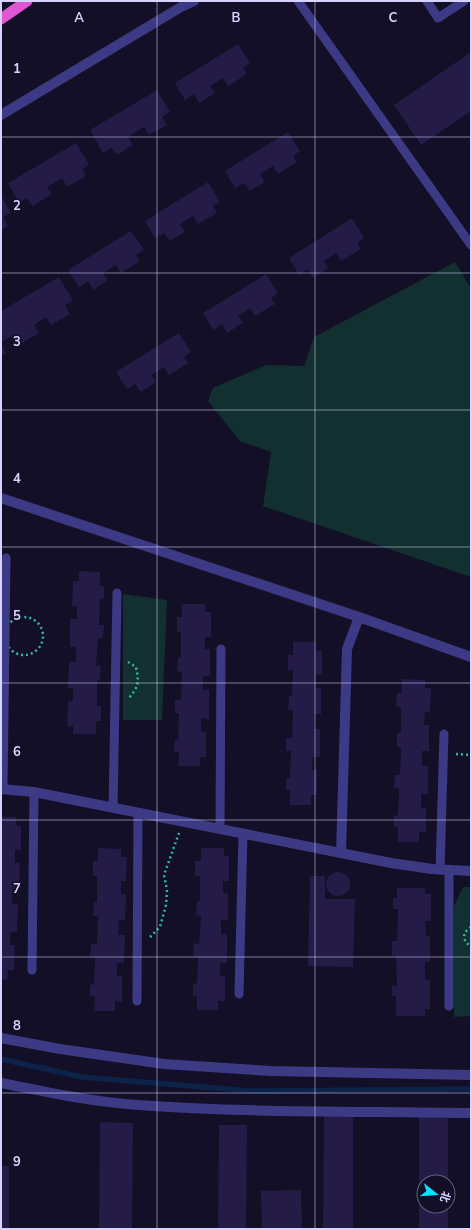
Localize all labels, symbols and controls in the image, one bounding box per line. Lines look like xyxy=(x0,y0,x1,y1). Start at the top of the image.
text: A xyxy=(74,9,84,27)
text: B xyxy=(232,9,241,27)
text: C xyxy=(389,9,398,27)
text: 1 xyxy=(13,60,21,78)
text: 2 xyxy=(13,197,21,215)
text: 3 xyxy=(13,333,21,351)
text: 4 xyxy=(13,470,21,488)
text: 5 xyxy=(13,607,21,625)
text: 6 xyxy=(13,743,21,761)
text: 7 xyxy=(13,880,21,898)
text: 8 xyxy=(13,1017,21,1035)
text: 9 xyxy=(13,1153,21,1171)
north arrow xyxy=(416,1174,456,1214)
text: 北 xyxy=(436,1189,454,1204)

